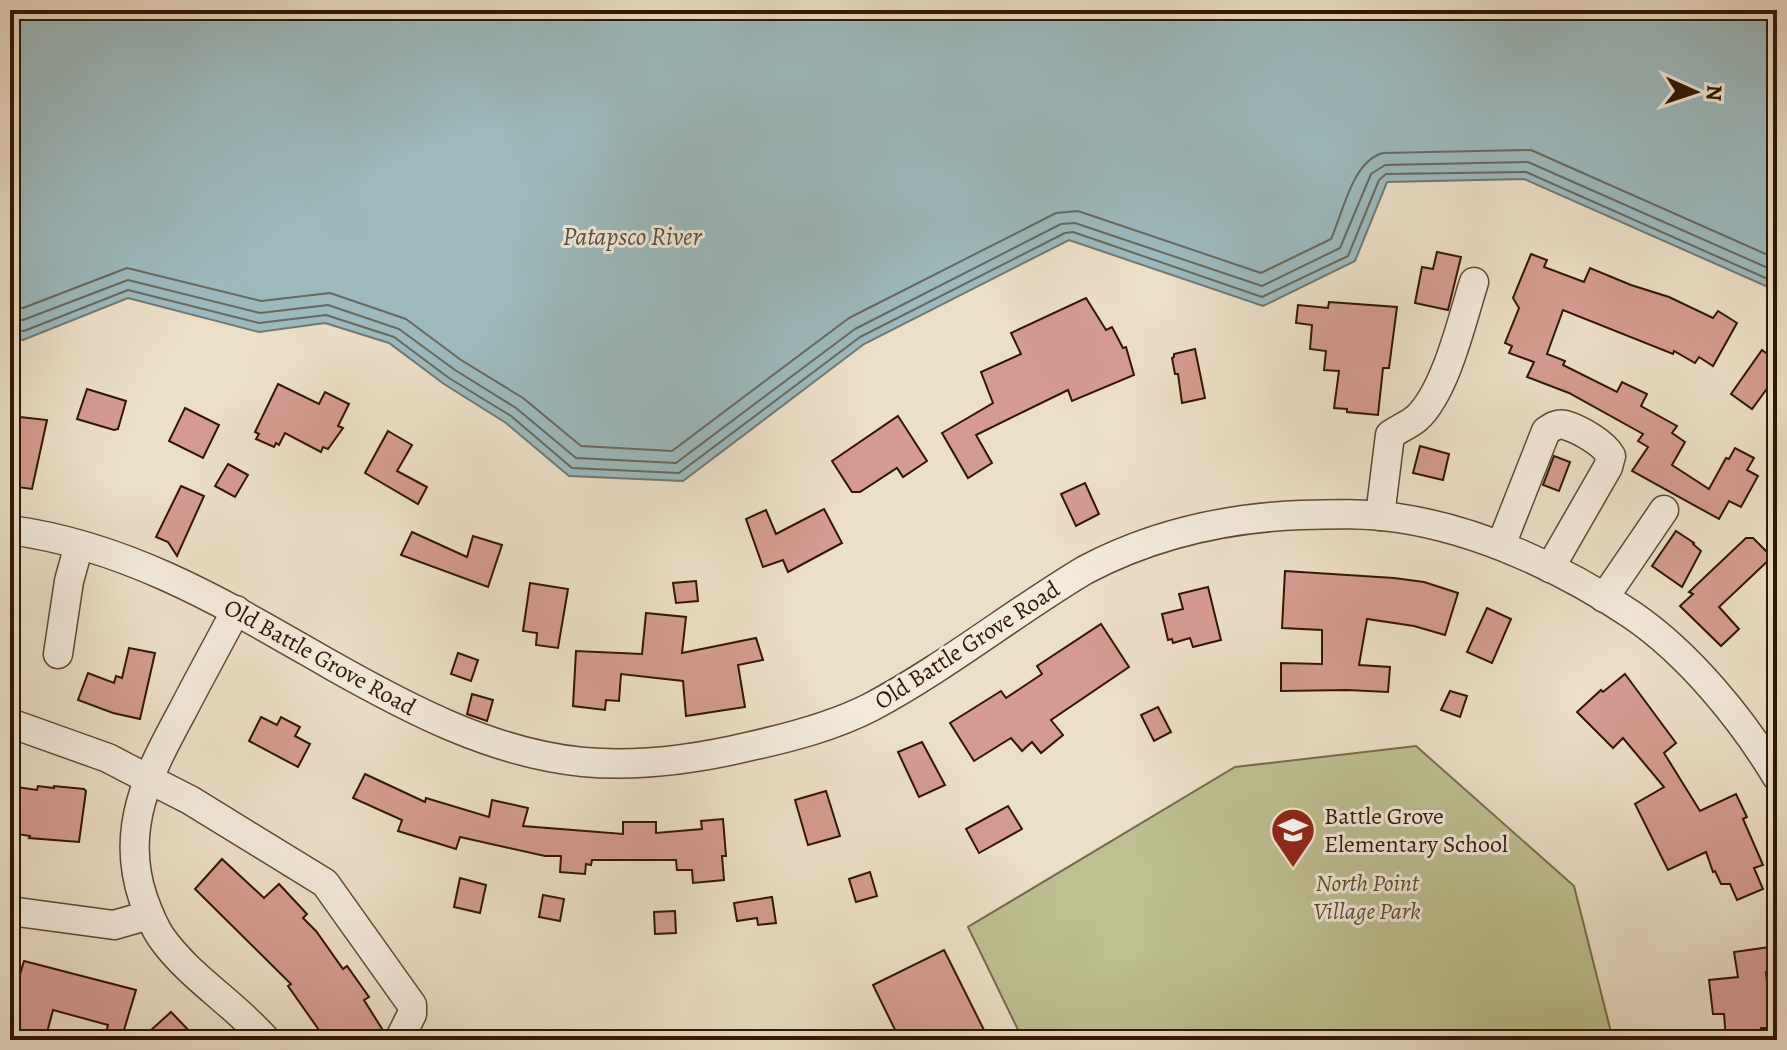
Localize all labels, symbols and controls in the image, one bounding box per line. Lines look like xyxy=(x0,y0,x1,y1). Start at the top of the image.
north arrow xyxy=(1655,52,1735,132)
text: N xyxy=(1699,84,1729,102)
water label: Patapsco River xyxy=(563,219,702,254)
street label: Old Battle Grove Road xyxy=(868,573,1066,717)
street label: Old Battle Grove Road xyxy=(218,591,422,723)
place label: Battle Grove Elementary School xyxy=(1324,800,1508,860)
school or university icon: Battle Grove Elementary School xyxy=(1269,806,1317,869)
park label: North Point Village Park xyxy=(1313,867,1421,927)

